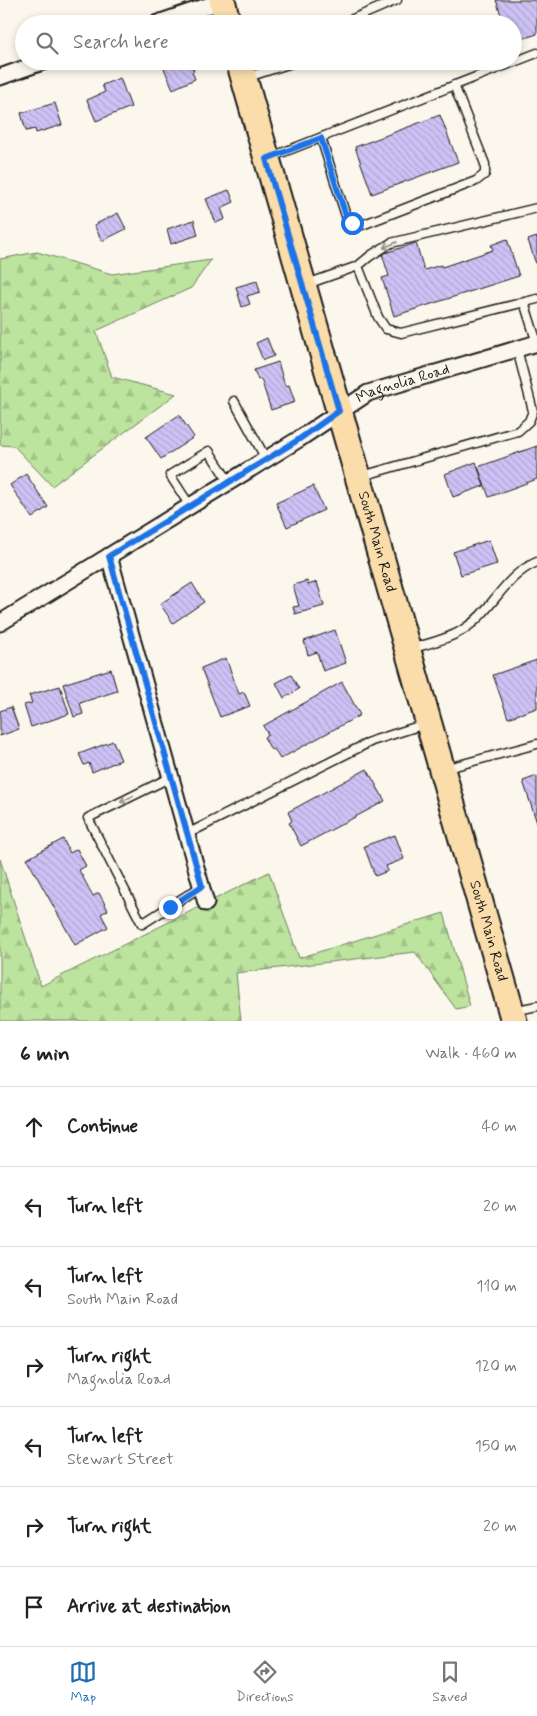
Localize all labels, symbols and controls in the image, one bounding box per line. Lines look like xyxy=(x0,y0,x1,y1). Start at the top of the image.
search box xyxy=(15,15,522,70)
icon: search xyxy=(33,29,61,57)
text: Search here xyxy=(73,30,169,55)
route start xyxy=(341,212,364,235)
one-way arrow xyxy=(383,241,398,250)
street label: Magnolia Road xyxy=(352,359,452,408)
street label: South Main Road xyxy=(353,489,401,595)
one-way arrow xyxy=(120,794,135,804)
street label: South Main Road xyxy=(464,878,512,984)
route end xyxy=(159,896,182,919)
text: 6 min xyxy=(20,1040,70,1068)
text: Walk · 460 m xyxy=(425,1043,517,1064)
icon: ahead xyxy=(20,1113,48,1141)
text: Continue xyxy=(67,1114,138,1139)
text: 40 m xyxy=(481,1116,517,1137)
icon: left xyxy=(20,1193,48,1221)
text: Turn left xyxy=(67,1194,143,1219)
text: 20 m xyxy=(483,1196,517,1217)
text: Turn left xyxy=(67,1264,143,1289)
icon: left xyxy=(20,1273,48,1301)
text: 110 m xyxy=(476,1276,517,1297)
text: South Main Road xyxy=(67,1289,178,1310)
text: Turn right xyxy=(67,1344,151,1369)
icon: right xyxy=(20,1353,48,1381)
text: 120 m xyxy=(475,1356,517,1377)
text: Magnolia Road xyxy=(67,1369,171,1390)
text: Turn left xyxy=(67,1424,143,1449)
icon: left xyxy=(20,1433,48,1461)
text: 150 m xyxy=(475,1436,517,1457)
text: Stewart Street xyxy=(67,1449,174,1470)
icon: right xyxy=(20,1513,48,1541)
text: Turn right xyxy=(67,1514,151,1539)
text: 20 m xyxy=(483,1516,517,1537)
icon: arrive xyxy=(20,1593,48,1621)
text: Arrive at destination xyxy=(67,1594,231,1619)
tab: Map xyxy=(69,1658,97,1706)
tab: Directions xyxy=(236,1658,294,1706)
tab: Saved xyxy=(432,1658,468,1706)

